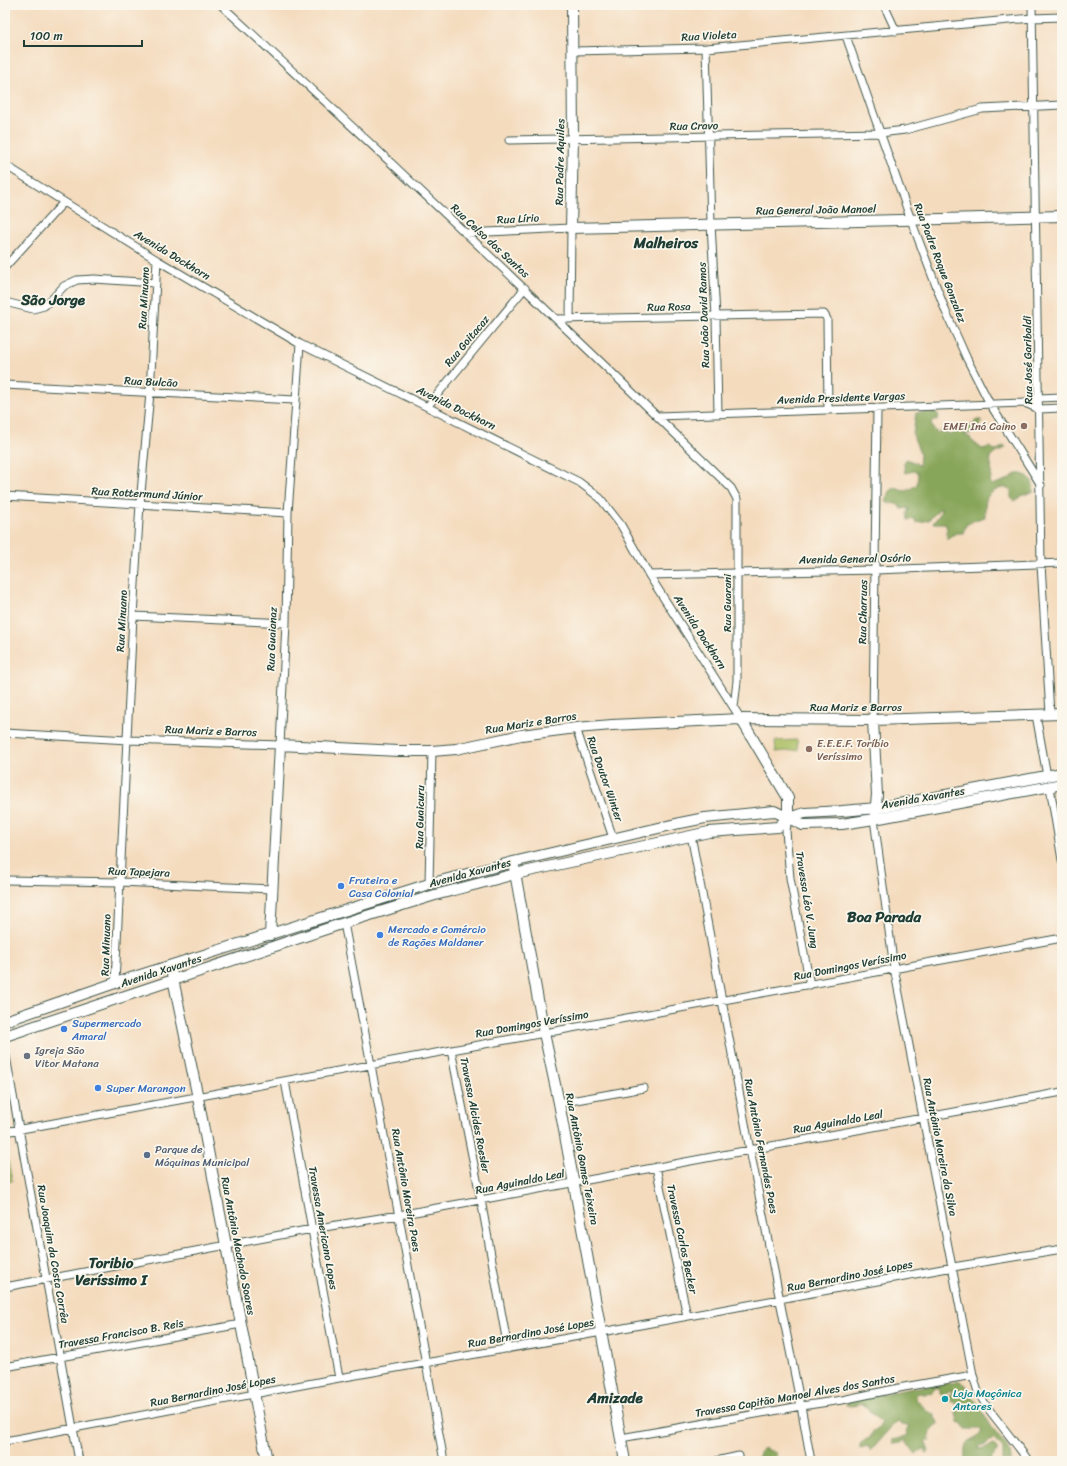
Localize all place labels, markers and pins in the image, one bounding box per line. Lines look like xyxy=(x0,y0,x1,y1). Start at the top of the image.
place label: EMEI Iná Caino xyxy=(943,417,1017,436)
marker: EMEI Iná Caino xyxy=(1019,421,1029,431)
place label: E.E.E.F. Toríbio Veríssimo xyxy=(817,734,889,766)
marker: E.E.E.F. Toríbio Veríssimo xyxy=(804,744,814,754)
place label: Fruteira e Casa Colonial xyxy=(349,871,414,903)
marker: Fruteira e Casa Colonial xyxy=(336,881,346,891)
place label: Mercado e Comércio de Rações Maldaner xyxy=(388,920,486,952)
marker: Mercado e Comércio de Rações Maldaner xyxy=(375,930,385,940)
place label: Supermercado Amaral xyxy=(71,1014,142,1046)
marker: Supermercado Amaral xyxy=(59,1024,69,1034)
place label: Igreja São Vitor Matana xyxy=(34,1041,99,1073)
marker: Igreja São Vitor Matana xyxy=(22,1051,32,1061)
place label: Super Marangon xyxy=(106,1079,186,1098)
marker: Super Marangon xyxy=(93,1083,103,1093)
place label: Parque de Máquinas Municipal xyxy=(155,1140,250,1172)
marker: Parque de Máquinas Municipal xyxy=(142,1150,152,1160)
place label: Loja Maçônica Antares xyxy=(952,1384,1022,1416)
marker: Loja Maçônica Antares xyxy=(940,1394,950,1404)

